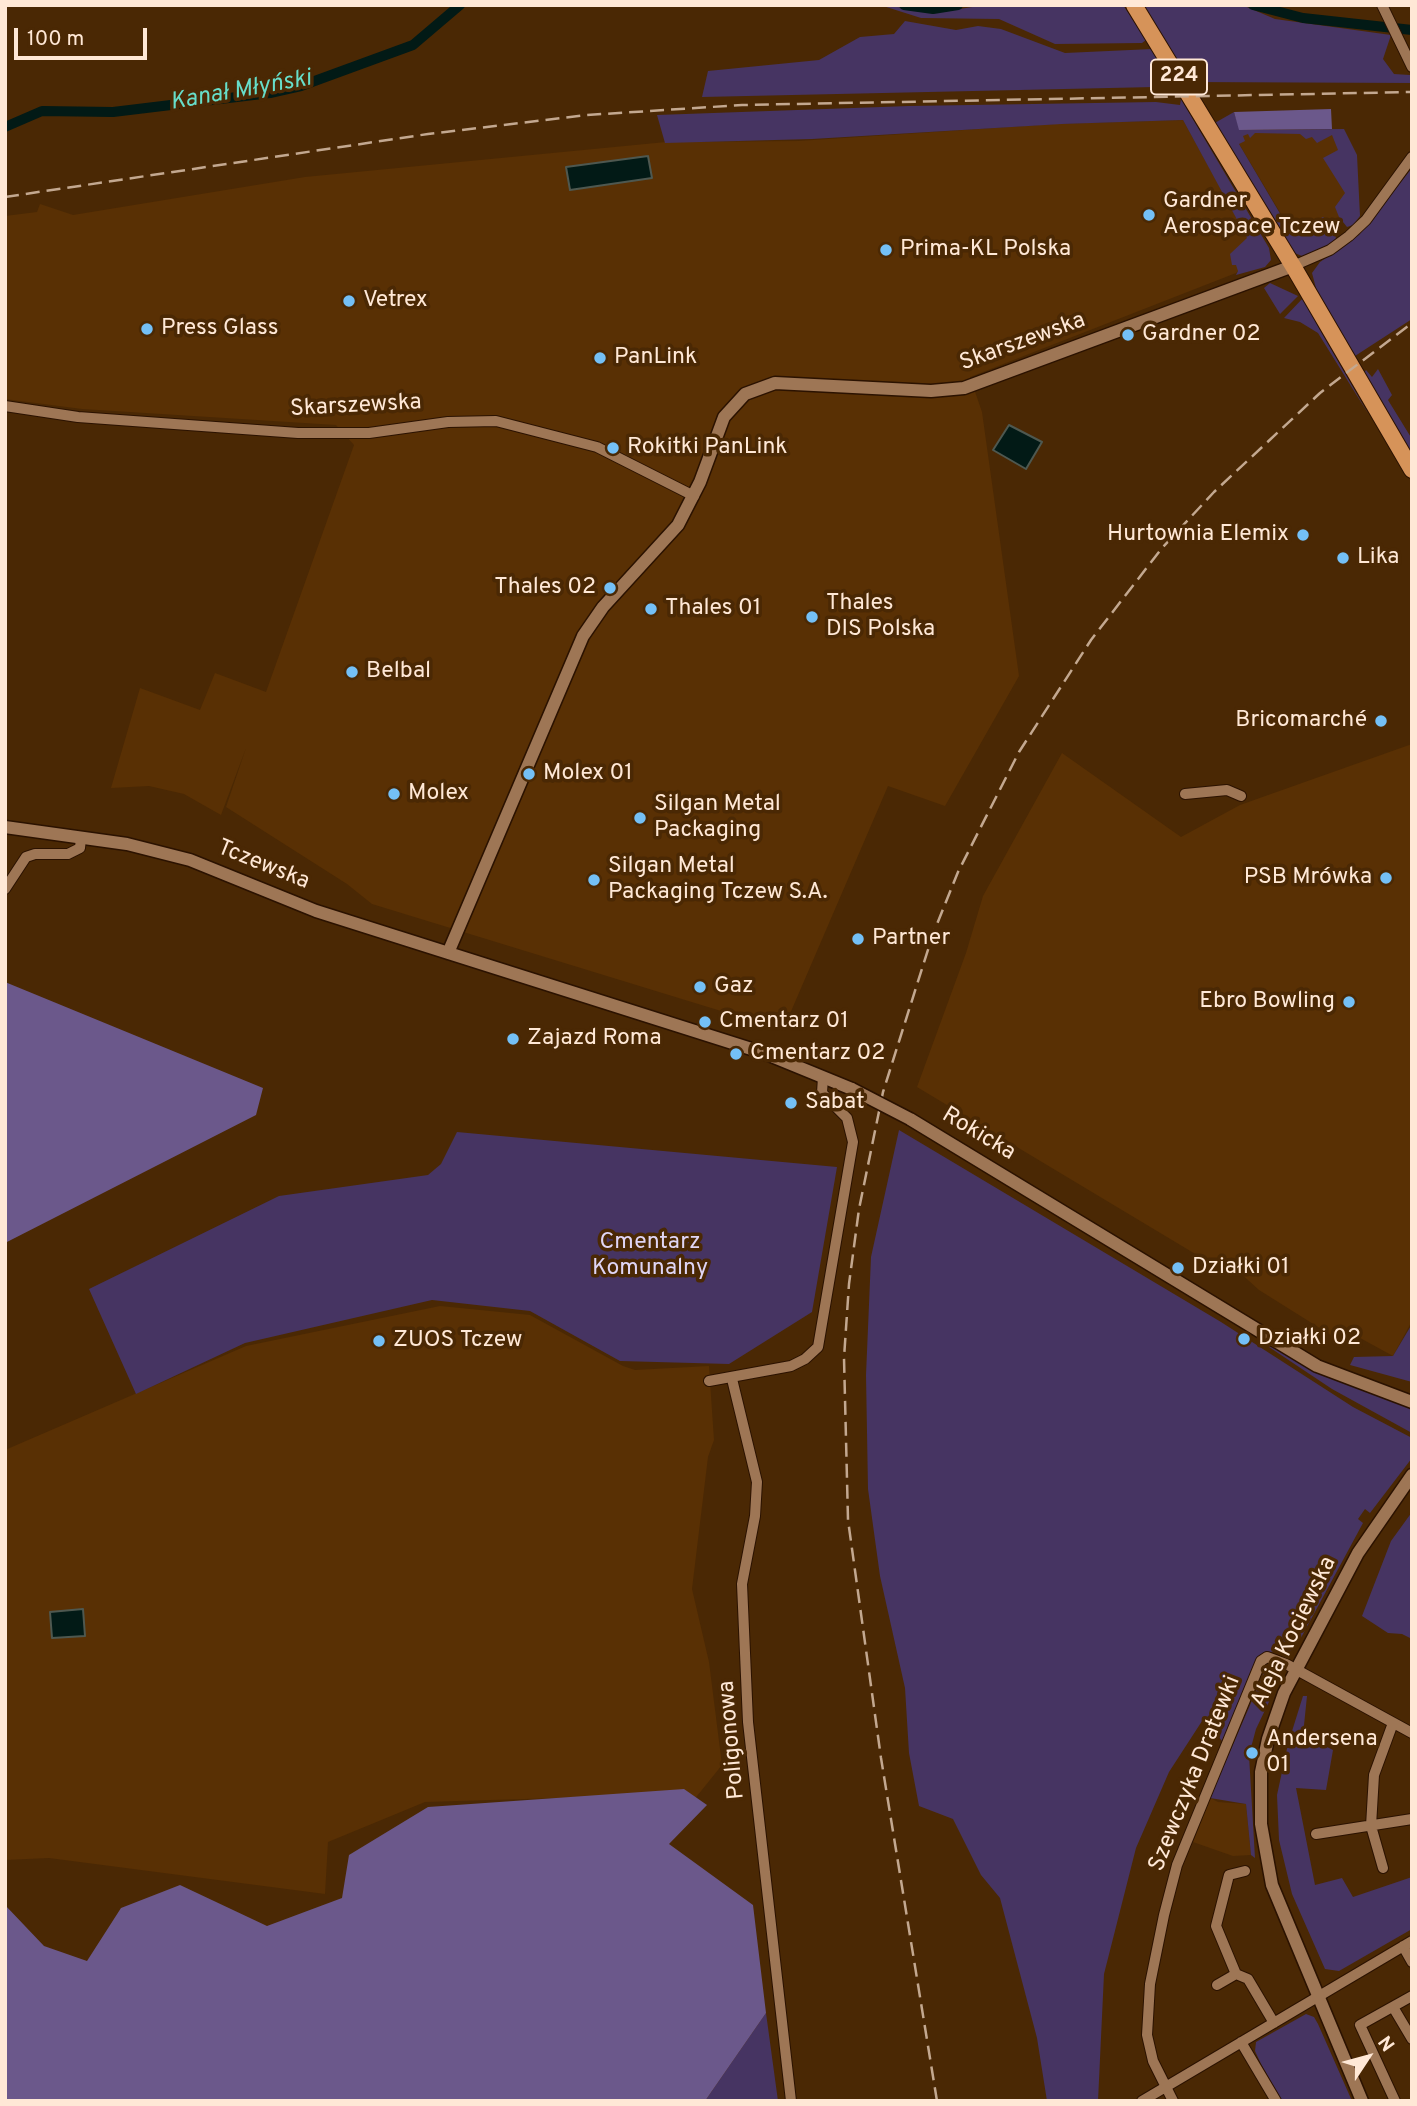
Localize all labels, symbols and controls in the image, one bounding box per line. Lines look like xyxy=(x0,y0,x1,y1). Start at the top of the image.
scale bar xyxy=(18,14,150,58)
text: 100 m xyxy=(27,26,84,53)
road number: 224 xyxy=(1151,60,1207,94)
water label: Kanał Młyński xyxy=(168,65,314,119)
place label: Gardner Aerospace Tczew xyxy=(1163,188,1341,242)
marker: Gardner Aerospace Tczew xyxy=(1141,207,1157,223)
place label: Prima-KL Polska xyxy=(900,236,1071,264)
marker: Prima-KL Polska xyxy=(878,242,894,258)
place label: Vetrex xyxy=(363,287,428,315)
marker: Vetrex xyxy=(341,293,357,309)
street label: Skarszewska xyxy=(957,308,1089,378)
place label: Press Glass xyxy=(161,315,279,343)
marker: Press Glass xyxy=(139,321,155,337)
place label: Gardner 02 xyxy=(1142,321,1261,349)
marker: Gardner 02 xyxy=(1120,327,1136,343)
place label: PanLink xyxy=(614,344,697,372)
marker: PanLink xyxy=(592,350,608,366)
street label: Skarszewska xyxy=(290,390,422,424)
place label: Rokitki PanLink xyxy=(627,434,788,462)
marker: Rokitki PanLink xyxy=(605,440,621,456)
place label: Hurtownia Elemix xyxy=(1107,521,1289,549)
marker: Hurtownia Elemix xyxy=(1295,527,1311,543)
place label: Lika xyxy=(1357,544,1399,572)
marker: Lika xyxy=(1335,550,1351,566)
place label: Thales 02 xyxy=(494,574,596,602)
marker: Thales 02 xyxy=(602,580,618,596)
place label: Thales DIS Polska xyxy=(826,590,935,644)
place label: Thales 01 xyxy=(665,595,761,623)
marker: Thales 01 xyxy=(643,601,659,617)
marker: Thales DIS Polska xyxy=(804,609,820,625)
place label: Belbal xyxy=(366,658,431,686)
marker: Belbal xyxy=(344,664,360,680)
place label: Bricomarché xyxy=(1235,707,1367,735)
marker: Bricomarché xyxy=(1373,713,1389,729)
place label: Molex 01 xyxy=(543,760,633,788)
marker: Molex 01 xyxy=(521,766,537,782)
place label: Molex xyxy=(408,780,469,808)
marker: Molex xyxy=(386,786,402,802)
place label: Silgan Metal Packaging xyxy=(654,791,781,845)
marker: Silgan Metal Packaging xyxy=(632,810,648,826)
street label: Tczewska xyxy=(213,835,313,897)
place label: Silgan Metal Packaging Tczew S.A. xyxy=(608,853,828,907)
place label: PSB Mrówka xyxy=(1244,864,1372,892)
marker: PSB Mrówka xyxy=(1378,870,1394,886)
marker: Silgan Metal Packaging Tczew S.A. xyxy=(586,872,602,888)
place label: Partner xyxy=(872,925,950,953)
marker: Partner xyxy=(850,931,866,947)
place label: Gaz xyxy=(714,973,754,1001)
marker: Gaz xyxy=(692,979,708,995)
place label: Ebro Bowling xyxy=(1199,988,1335,1016)
marker: Ebro Bowling xyxy=(1341,994,1357,1010)
place label: Cmentarz 01 xyxy=(719,1008,849,1036)
marker: Cmentarz 01 xyxy=(697,1014,713,1030)
place label: Zajazd Roma xyxy=(527,1025,662,1053)
marker: Zajazd Roma xyxy=(505,1031,521,1047)
place label: Cmentarz 02 xyxy=(750,1040,885,1068)
marker: Cmentarz 02 xyxy=(728,1046,744,1062)
place label: Sabat xyxy=(805,1089,865,1117)
marker: Sabat xyxy=(783,1095,799,1111)
street label: Rokicka xyxy=(936,1102,1020,1168)
park label: Cmentarz Komunalny xyxy=(592,1229,708,1283)
place label: Działki 01 xyxy=(1192,1254,1290,1282)
marker: Działki 01 xyxy=(1170,1260,1186,1276)
place label: Działki 02 xyxy=(1258,1325,1361,1353)
place label: ZUOS Tczew xyxy=(393,1327,522,1355)
marker: Działki 02 xyxy=(1236,1331,1252,1347)
marker: ZUOS Tczew xyxy=(371,1333,387,1349)
street label: Aleja Kociewska xyxy=(1246,1553,1344,1713)
street label: Szewczyka Dratewki xyxy=(1144,1672,1248,1876)
street label: Poligonowa xyxy=(714,1680,752,1800)
place label: Andersena 01 xyxy=(1266,1726,1377,1780)
marker: Andersena 01 xyxy=(1244,1745,1260,1761)
north arrow xyxy=(1333,2022,1403,2092)
text: N xyxy=(1371,2032,1399,2057)

